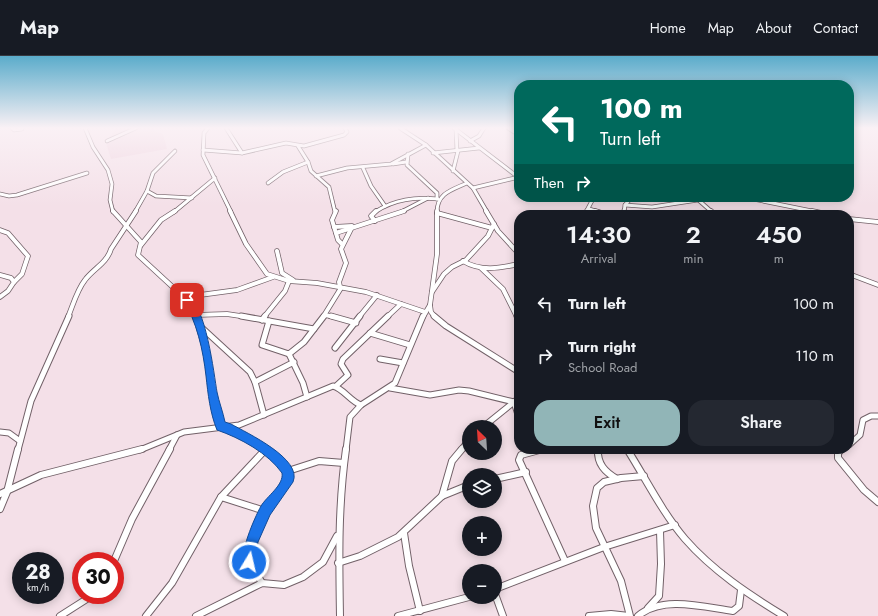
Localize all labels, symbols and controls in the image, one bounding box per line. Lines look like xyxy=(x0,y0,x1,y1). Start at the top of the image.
text: Map xyxy=(20,14,59,41)
text: Home xyxy=(650,18,686,38)
text: Map xyxy=(708,18,734,38)
text: About xyxy=(756,18,791,38)
text: Contact xyxy=(813,18,858,38)
text: 100 m xyxy=(600,88,683,129)
icon: left xyxy=(534,96,586,148)
text: Turn left xyxy=(600,126,660,152)
text: Then xyxy=(534,172,564,194)
icon: right xyxy=(572,172,594,194)
text: 14:30 xyxy=(566,217,631,252)
text: 2 xyxy=(686,217,701,252)
text: 450 xyxy=(756,217,802,252)
text: Arrival xyxy=(581,249,617,268)
text: min xyxy=(683,249,704,268)
text: m xyxy=(774,249,784,268)
pin xyxy=(170,283,204,317)
icon: arrive xyxy=(176,289,198,311)
icon: left xyxy=(534,293,556,315)
text: Turn left xyxy=(568,293,626,315)
text: 100 m xyxy=(793,293,834,315)
text: Turn right xyxy=(568,336,636,358)
icon: right xyxy=(534,345,556,367)
text: 110 m xyxy=(795,345,834,367)
text: School Road xyxy=(568,358,637,377)
button: Exit xyxy=(534,400,680,446)
button: Share xyxy=(688,400,834,446)
north arrow xyxy=(462,420,502,460)
map controls xyxy=(462,420,502,604)
button: layers xyxy=(462,468,502,508)
button: + xyxy=(462,516,502,556)
position arrow xyxy=(228,541,270,583)
speed limit sign: 30 xyxy=(72,552,124,604)
text: 28 xyxy=(25,558,51,587)
button: − xyxy=(462,564,502,604)
text: km/h xyxy=(27,580,49,595)

